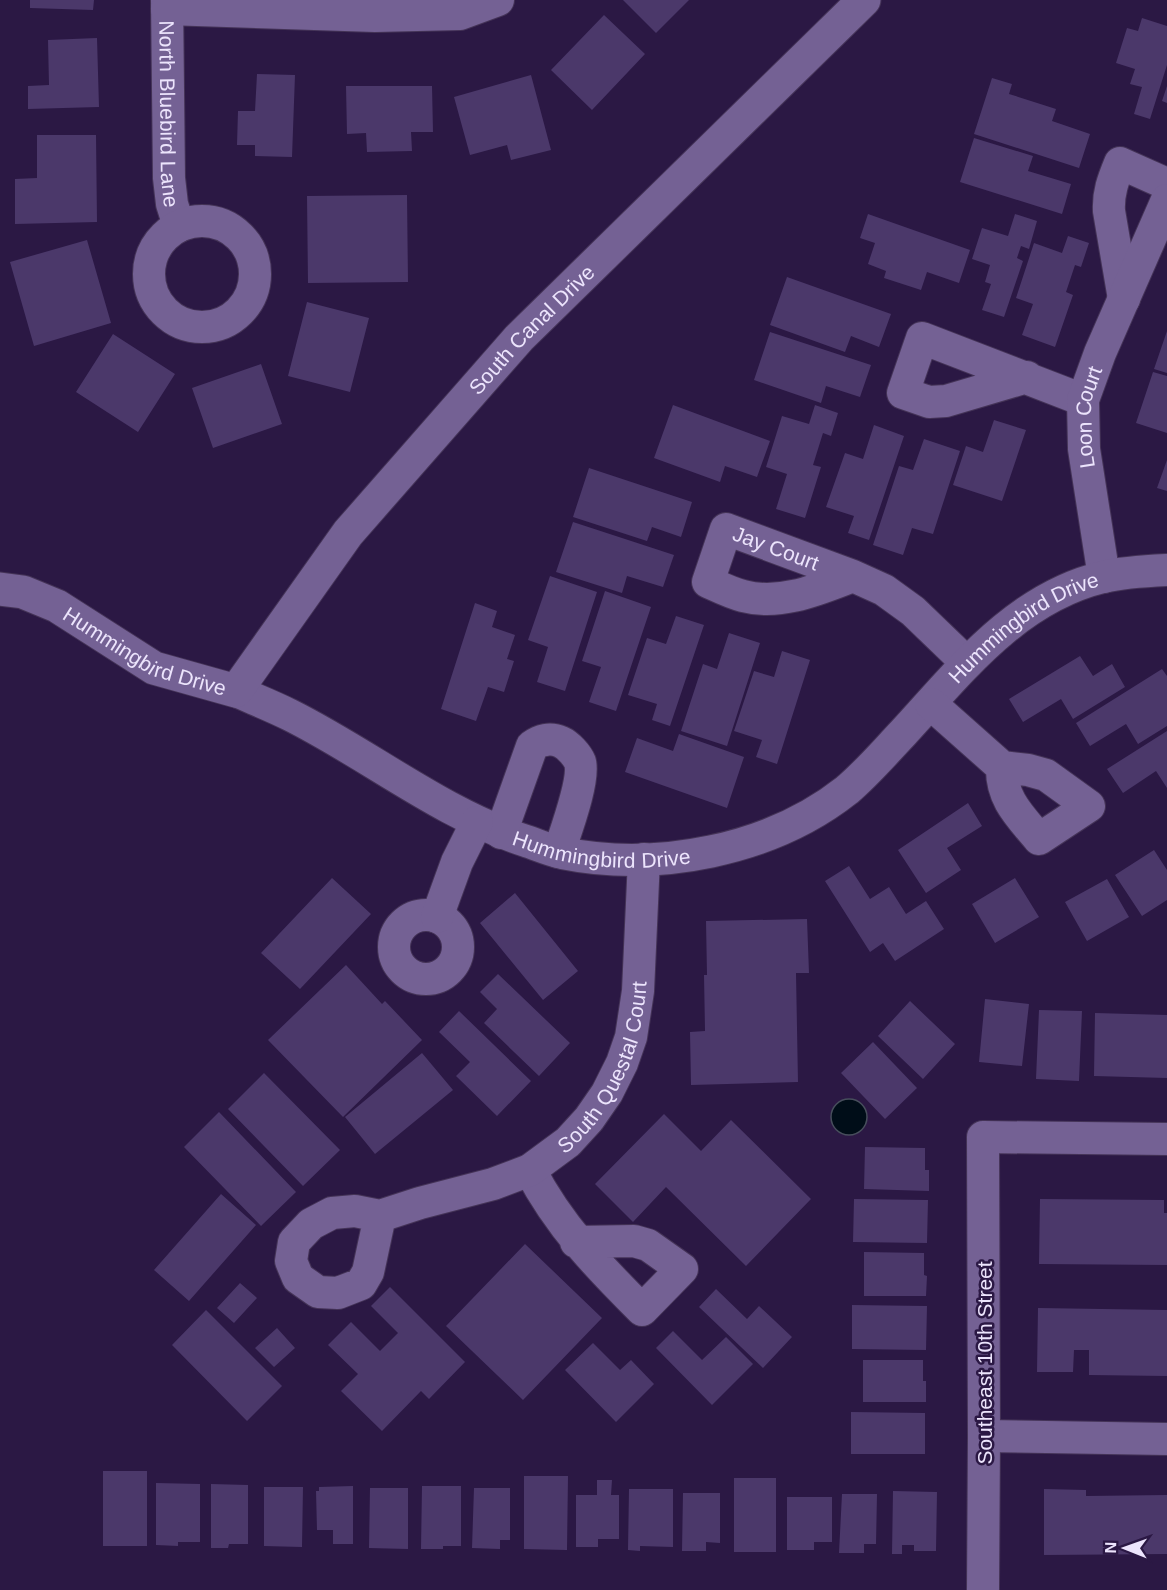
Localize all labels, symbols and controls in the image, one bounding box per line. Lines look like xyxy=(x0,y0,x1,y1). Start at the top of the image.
street label: North Bluebird Lane xyxy=(156,20,184,209)
street label: South Canal Drive xyxy=(464,260,598,399)
street label: Loon Court xyxy=(1072,363,1106,470)
street label: Jay Court xyxy=(730,521,822,574)
street label: Hummingbird Drive xyxy=(943,567,1101,687)
street label: Hummingbird Drive xyxy=(59,602,229,699)
street label: Hummingbird Drive xyxy=(510,826,692,871)
street label: South Questal Court xyxy=(553,981,650,1157)
street label: Southeast 10th Street xyxy=(973,1261,996,1465)
north arrow xyxy=(1095,1518,1155,1578)
text: N xyxy=(1102,1542,1119,1554)

